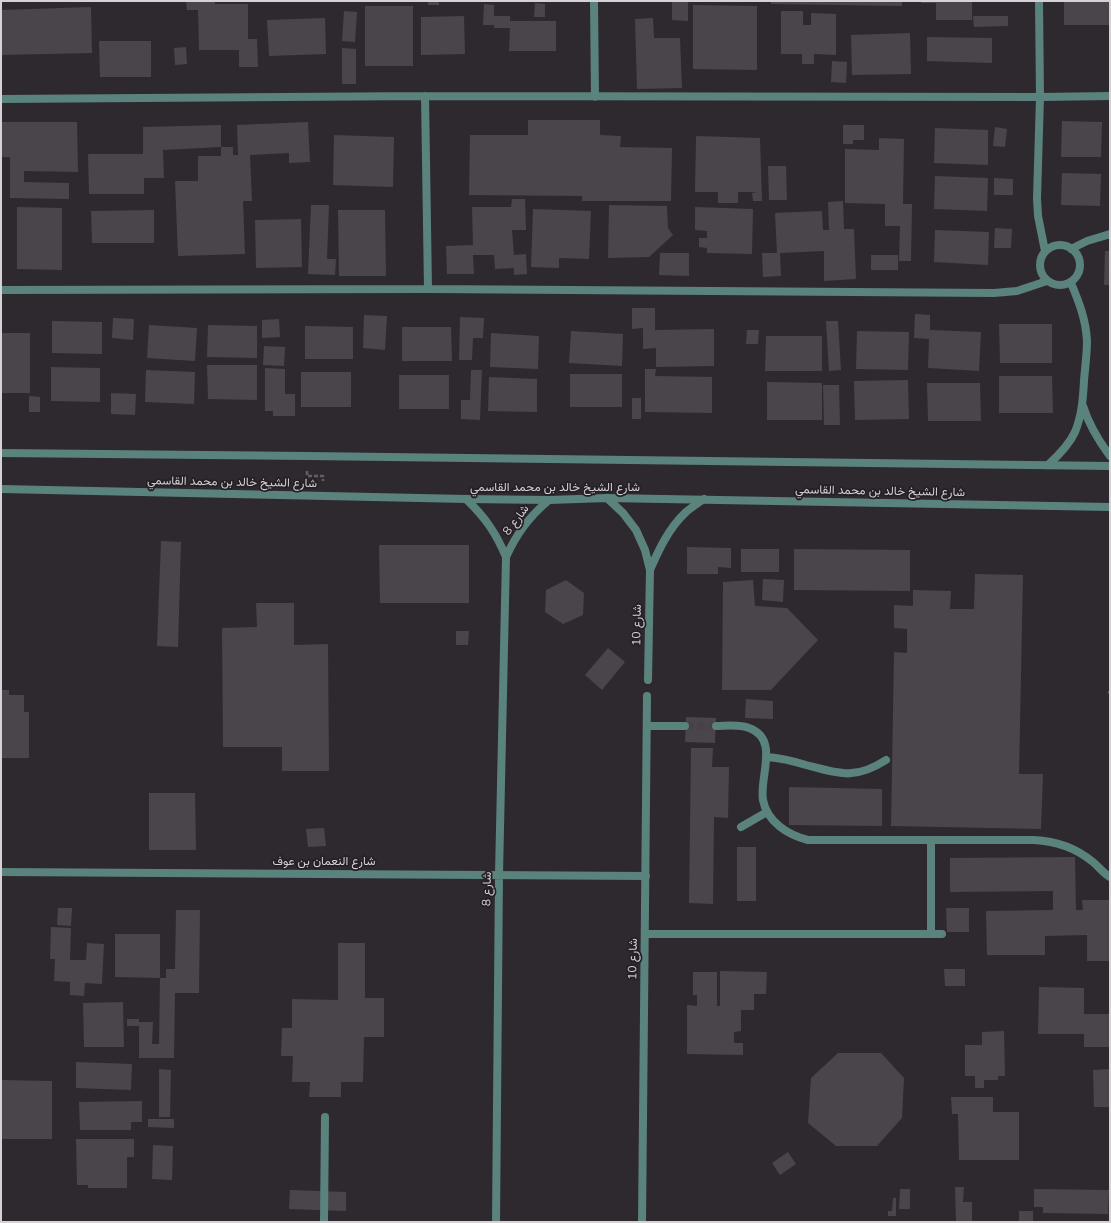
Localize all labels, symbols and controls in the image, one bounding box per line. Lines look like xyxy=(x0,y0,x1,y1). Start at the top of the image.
street label: شارع الشيخ خالد بن محمد القاسمي xyxy=(147,473,317,491)
street label: شارع الشيخ خالد بن محمد القاسمي xyxy=(470,480,640,494)
street label: شارع الشيخ خالد بن محمد القاسمي xyxy=(795,482,965,500)
street label: شارع 8 xyxy=(500,502,532,538)
street label: شارع 10 xyxy=(629,604,645,646)
street label: شارع النعمان بن عوف xyxy=(272,854,376,868)
street label: شارع 8 xyxy=(480,872,494,906)
street label: شارع 10 xyxy=(625,938,641,980)

